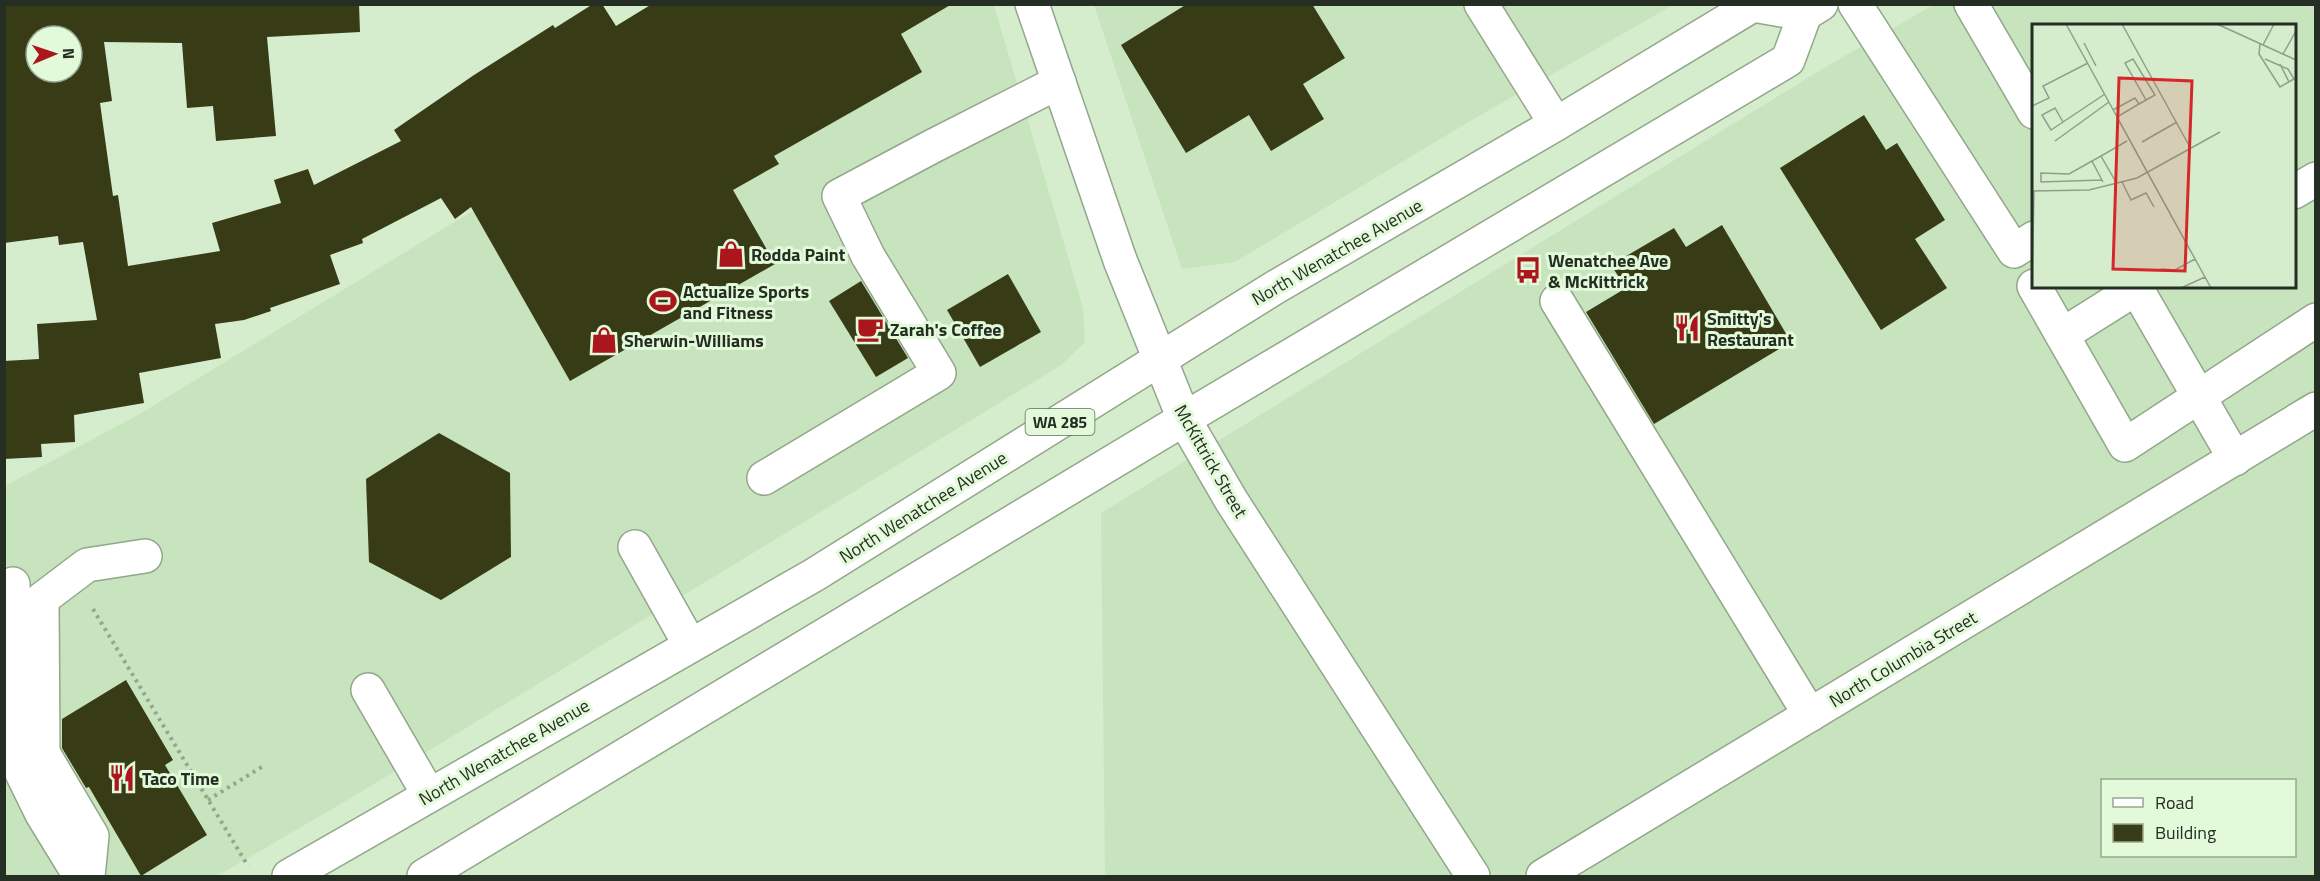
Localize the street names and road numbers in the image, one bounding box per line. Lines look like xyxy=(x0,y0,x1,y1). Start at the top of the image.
street label: North Wenatchee Avenue xyxy=(1247,192,1427,312)
street label: McKittrick Street xyxy=(1168,399,1255,523)
road number: WA 285 xyxy=(1026,409,1094,435)
street label: North Wenatchee Avenue xyxy=(834,444,1012,570)
street label: North Columbia Street xyxy=(1824,604,1983,714)
street label: North Wenatchee Avenue xyxy=(414,692,594,812)

